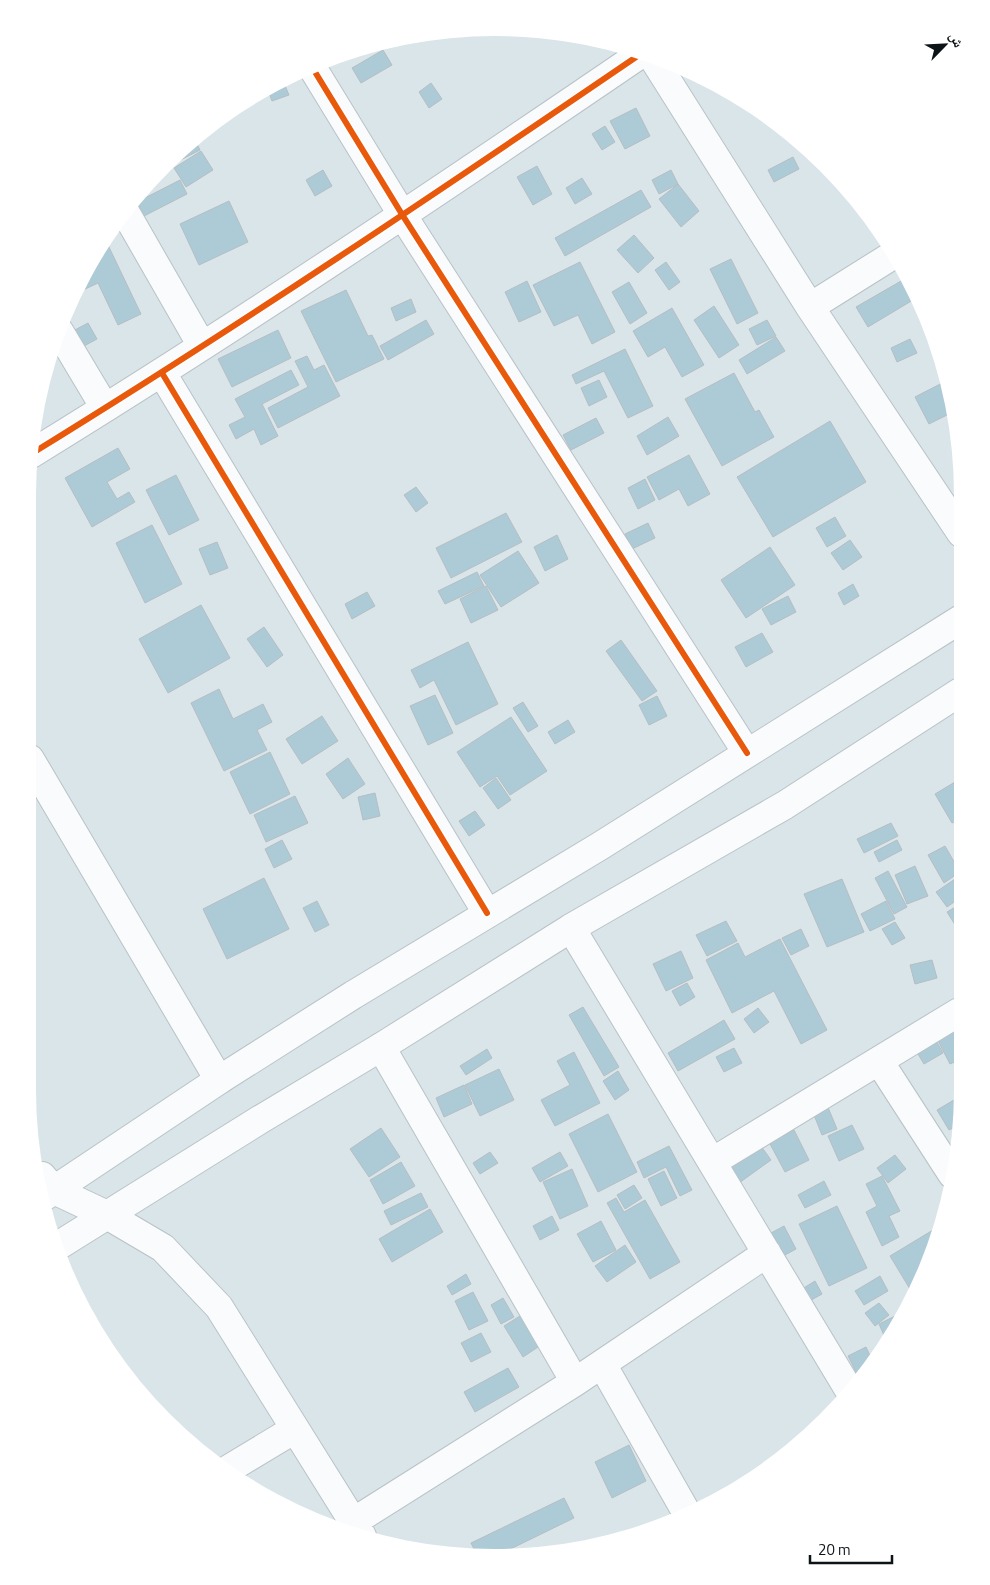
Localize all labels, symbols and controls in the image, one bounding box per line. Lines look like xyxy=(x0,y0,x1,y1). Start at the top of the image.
north arrow xyxy=(920,20,970,70)
text: ش xyxy=(945,28,970,51)
scale bar xyxy=(810,1532,892,1564)
text: 20 m xyxy=(818,1538,851,1561)

